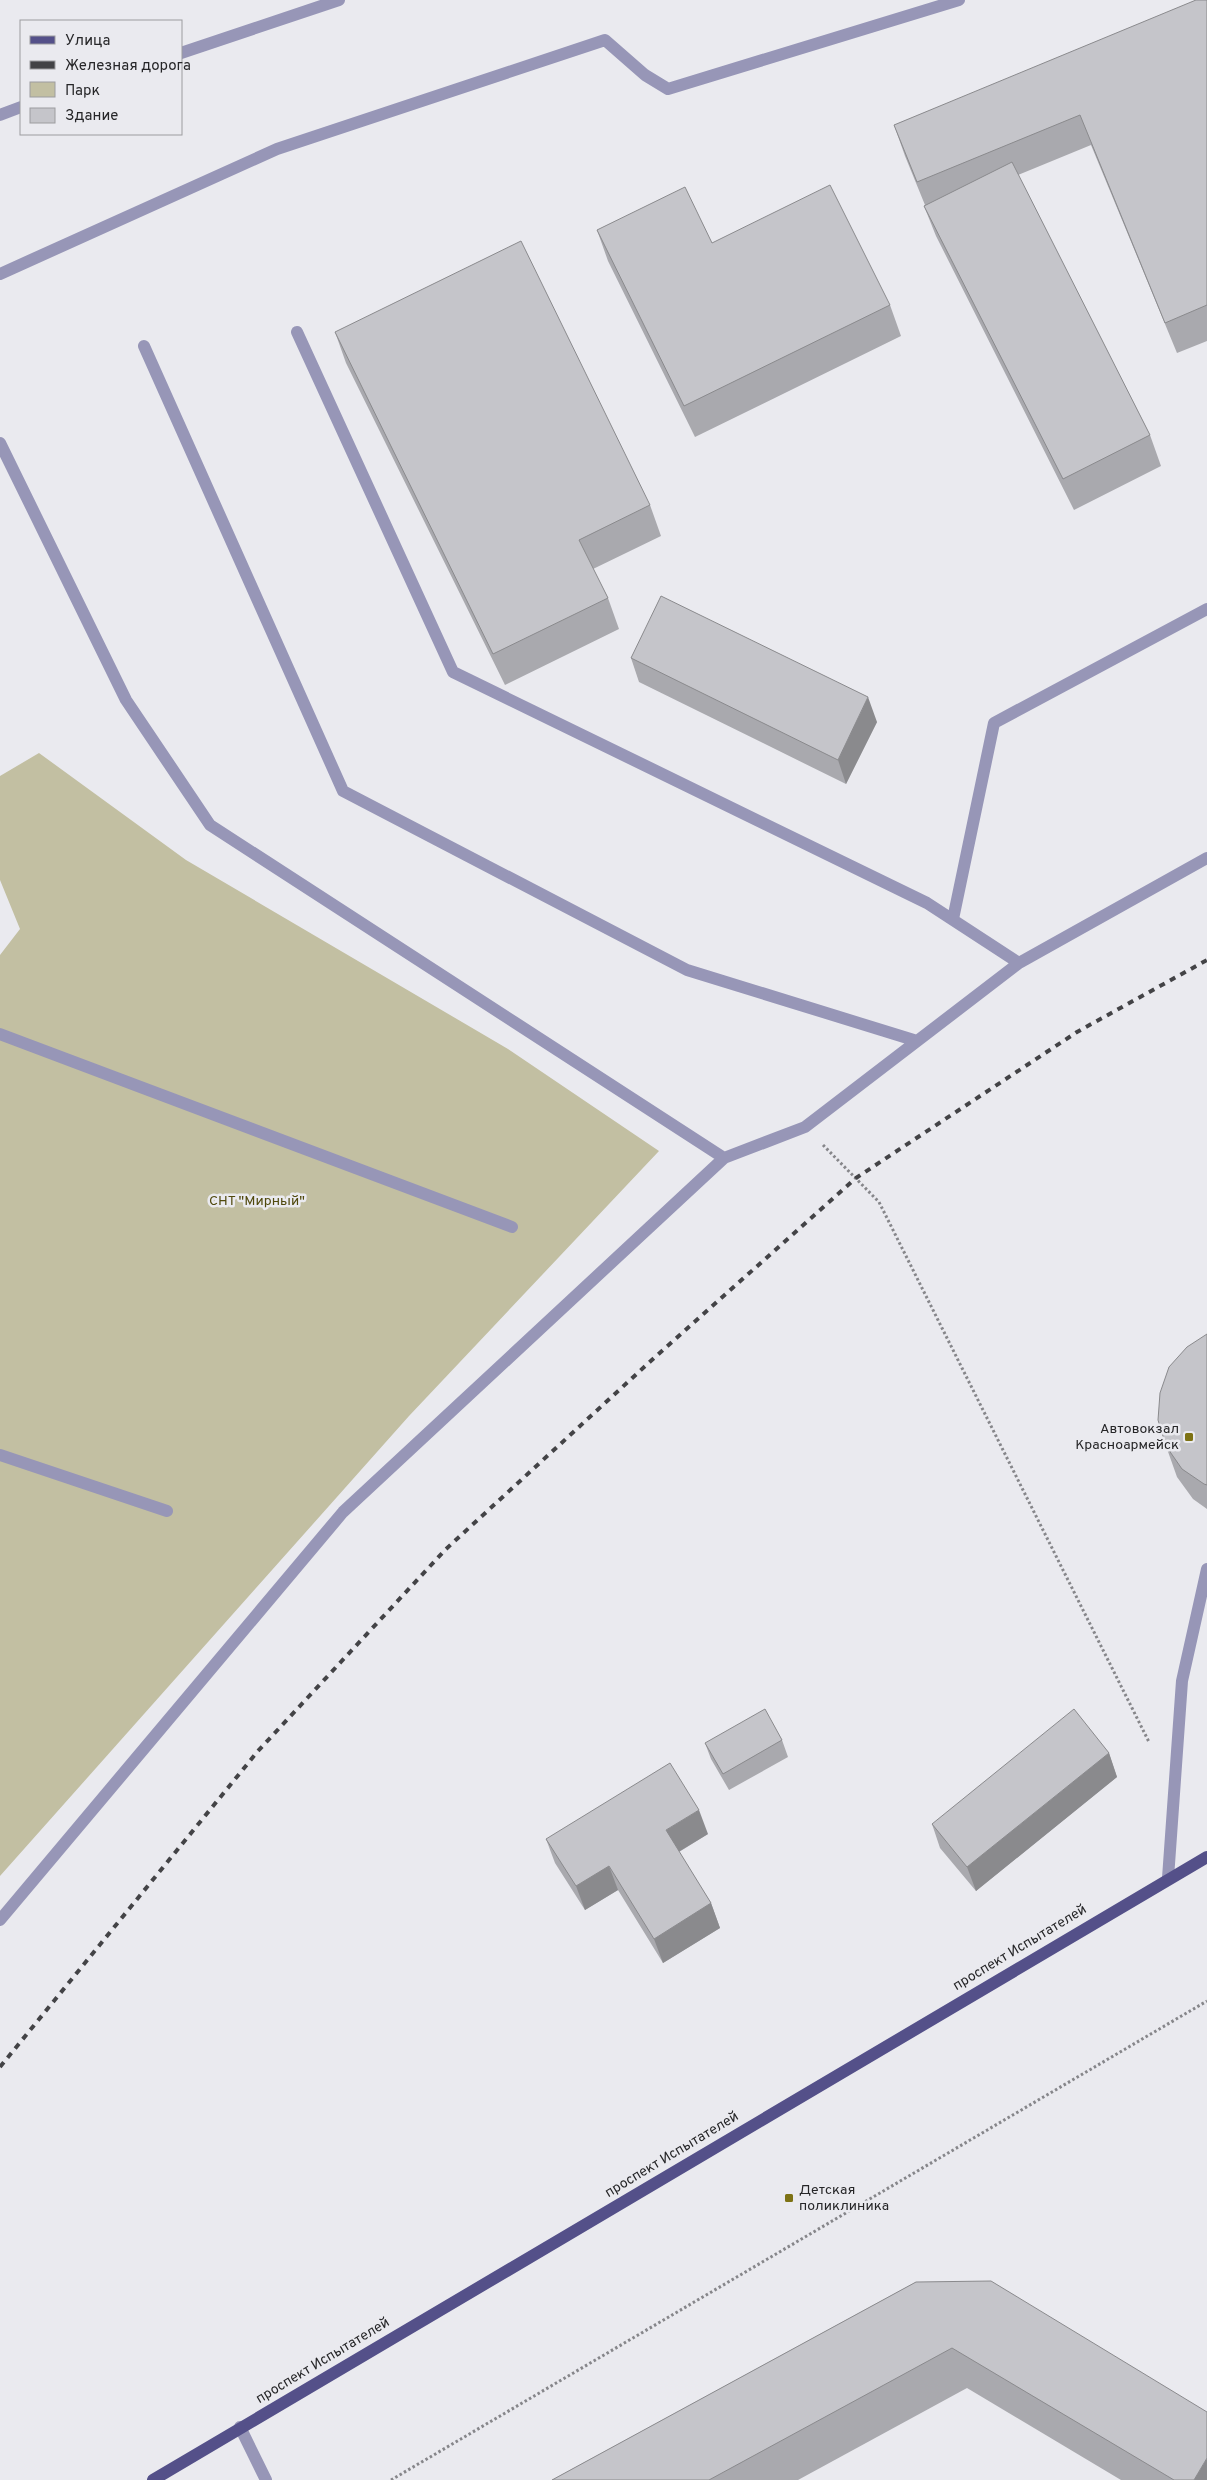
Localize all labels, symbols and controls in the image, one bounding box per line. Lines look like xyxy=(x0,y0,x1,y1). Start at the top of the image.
legend xyxy=(20,20,182,135)
text: Улица xyxy=(65,32,110,51)
text: Железная дорога xyxy=(65,57,191,76)
text: Парк xyxy=(65,82,100,101)
text: Здание xyxy=(65,107,118,126)
park label: СНТ "Мирный" xyxy=(209,1193,305,1210)
place label: Автовокзал Красноармейск xyxy=(1075,1421,1179,1454)
marker: Автовокзал Красноармейск xyxy=(1183,1431,1195,1443)
street label: проспект Испытателей xyxy=(950,1901,1090,1995)
street label: проспект Испытателей xyxy=(602,2108,742,2202)
place label: Детская поликлиника xyxy=(799,2182,889,2215)
marker: Детская поликлиника xyxy=(783,2192,795,2204)
street label: проспект Испытателей xyxy=(253,2314,393,2408)

